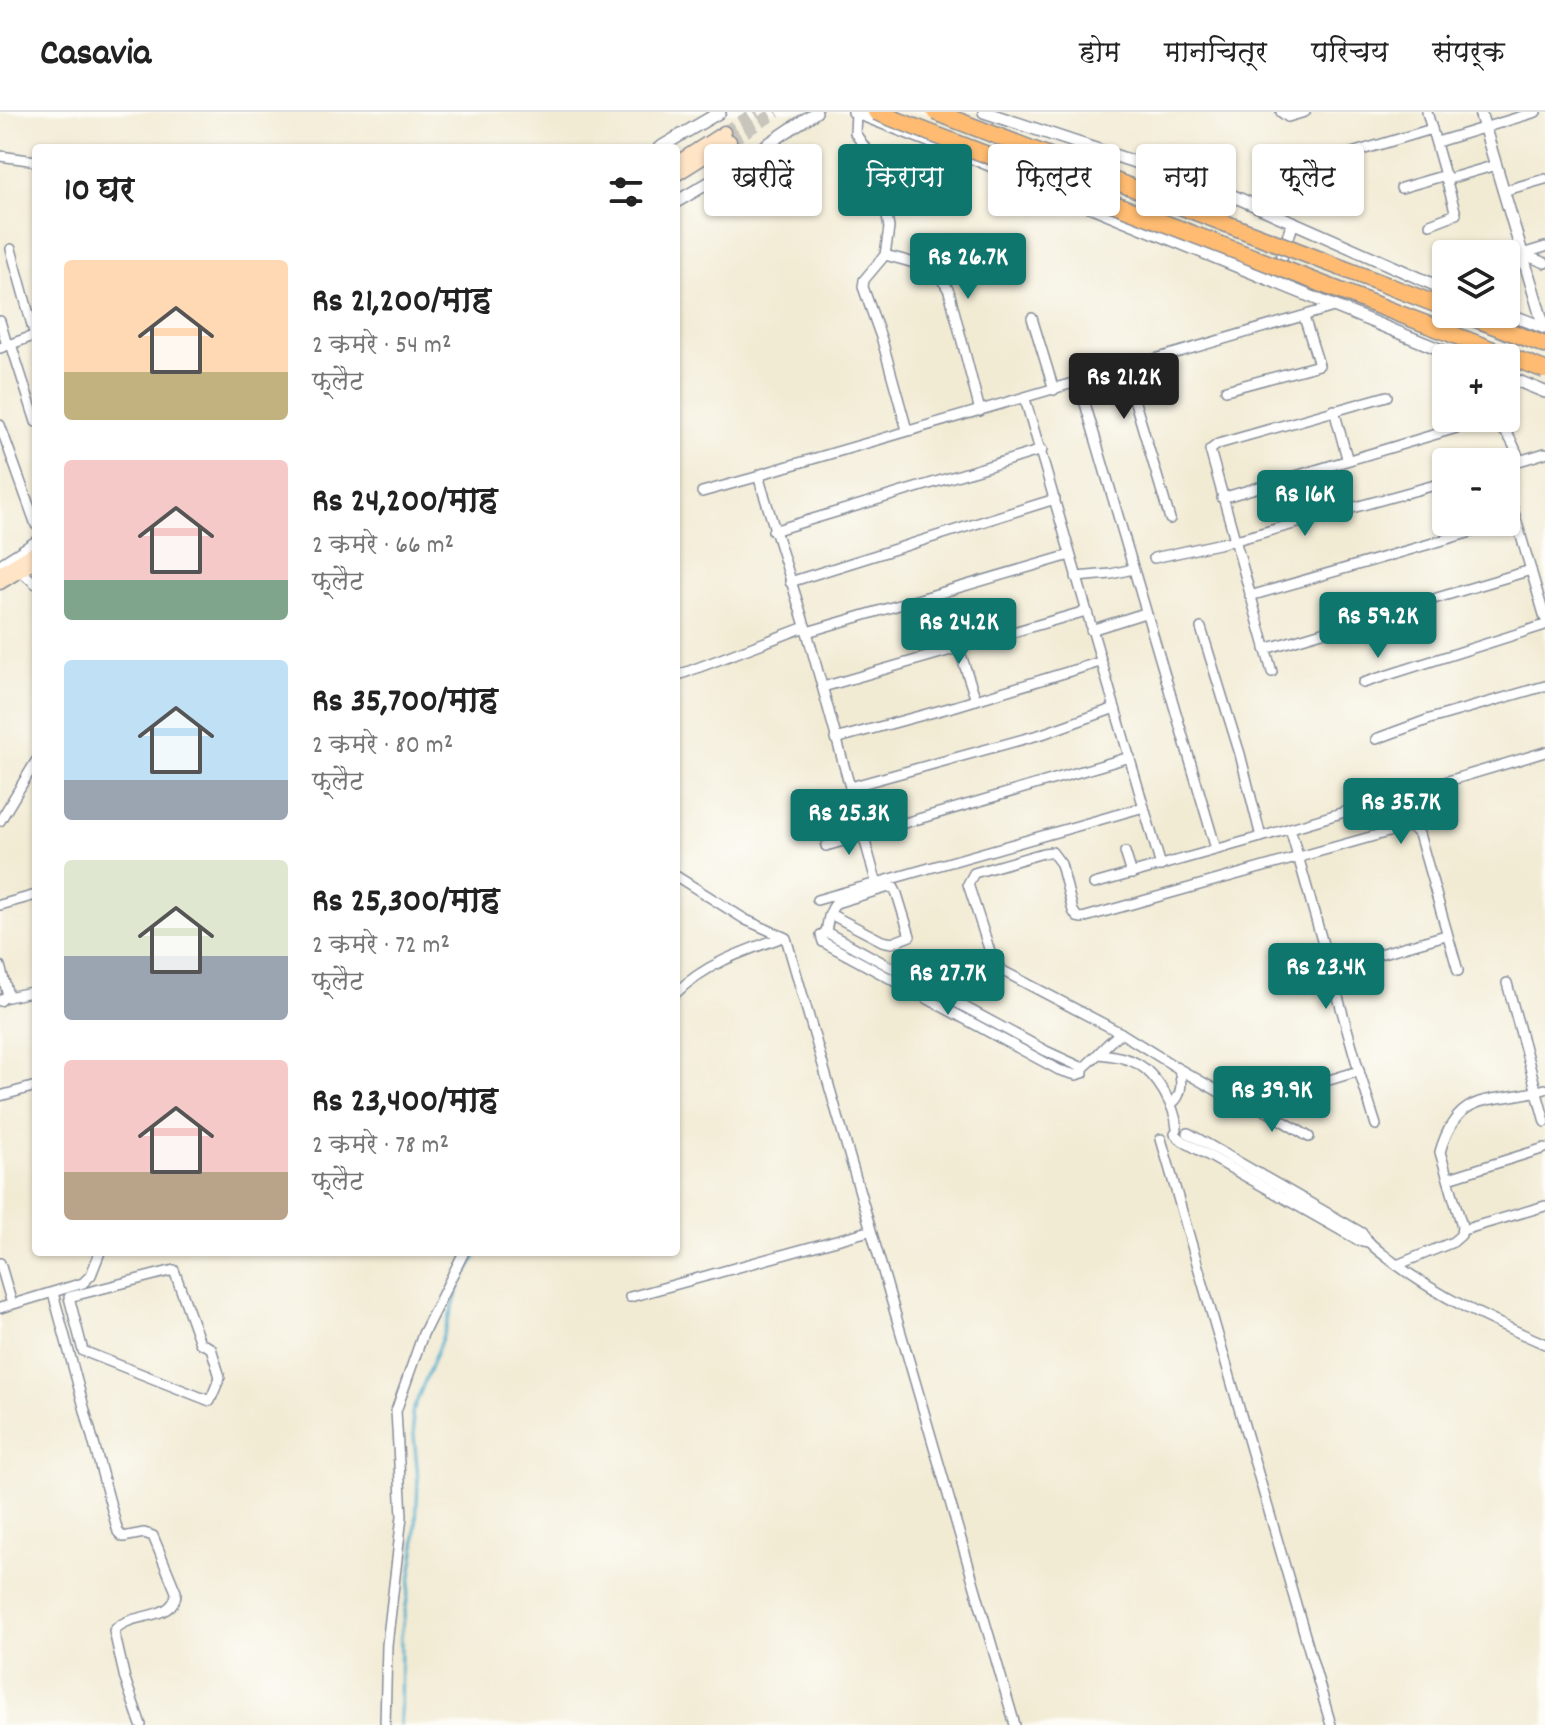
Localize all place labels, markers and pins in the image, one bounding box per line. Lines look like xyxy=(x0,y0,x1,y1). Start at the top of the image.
pin: Rs 26.7K xyxy=(885,233,1051,301)
pin: Rs 21.2K xyxy=(1041,353,1207,421)
pin: Rs 16K xyxy=(1240,470,1370,538)
pin: Rs 59.2K xyxy=(1295,592,1461,660)
pin: Rs 24.2K xyxy=(876,598,1042,666)
pin: Rs 35.7K xyxy=(1318,778,1484,846)
pin: Rs 25.3K xyxy=(766,789,932,857)
pin: Rs 23.4K xyxy=(1243,943,1409,1011)
pin: Rs 27.7K xyxy=(865,949,1031,1017)
pin: Rs 39.9K xyxy=(1189,1066,1355,1134)

